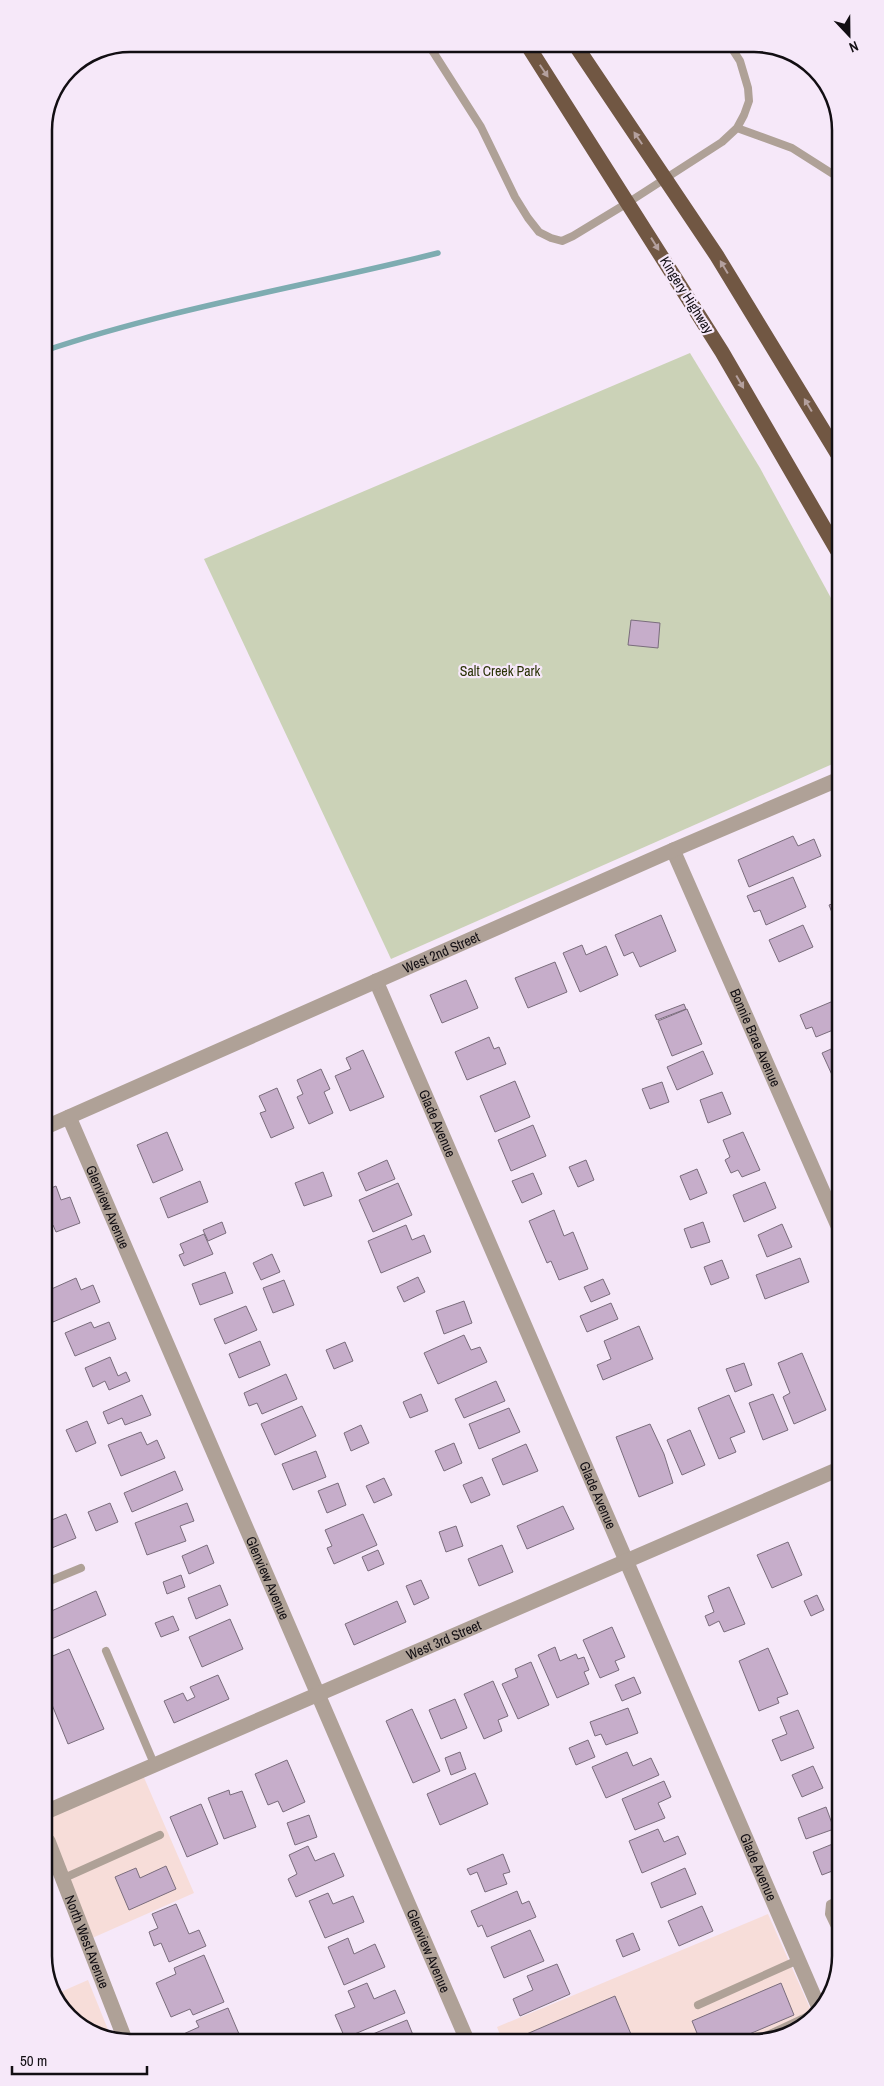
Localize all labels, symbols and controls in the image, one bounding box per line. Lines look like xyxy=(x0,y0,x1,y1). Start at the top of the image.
north arrow xyxy=(824,10,874,60)
text: N xyxy=(847,37,861,57)
one-way arrow xyxy=(540,64,549,77)
one-way arrow xyxy=(633,131,643,145)
one-way arrow xyxy=(650,237,659,250)
street label: Kingery Highway xyxy=(656,253,718,337)
one-way arrow xyxy=(719,260,728,273)
one-way arrow xyxy=(735,376,744,389)
one-way arrow xyxy=(803,399,812,412)
park label: Salt Creek Park xyxy=(460,662,540,680)
street label: West 2nd Street xyxy=(400,928,482,977)
street label: Bonnie Brae Avenue xyxy=(726,986,785,1090)
street label: Glade Avenue xyxy=(415,1087,460,1160)
street label: Glenview Avenue xyxy=(82,1162,134,1252)
street label: Glade Avenue xyxy=(575,1459,620,1532)
street label: Glenview Avenue xyxy=(242,1533,294,1623)
street label: West 3rd Street xyxy=(403,1616,484,1664)
street label: Glade Avenue xyxy=(736,1830,781,1904)
street label: North West Avenue xyxy=(61,1892,113,1991)
street label: Glenview Avenue xyxy=(403,1906,454,1995)
scale bar xyxy=(12,2044,148,2076)
text: 50 m xyxy=(20,2050,47,2071)

